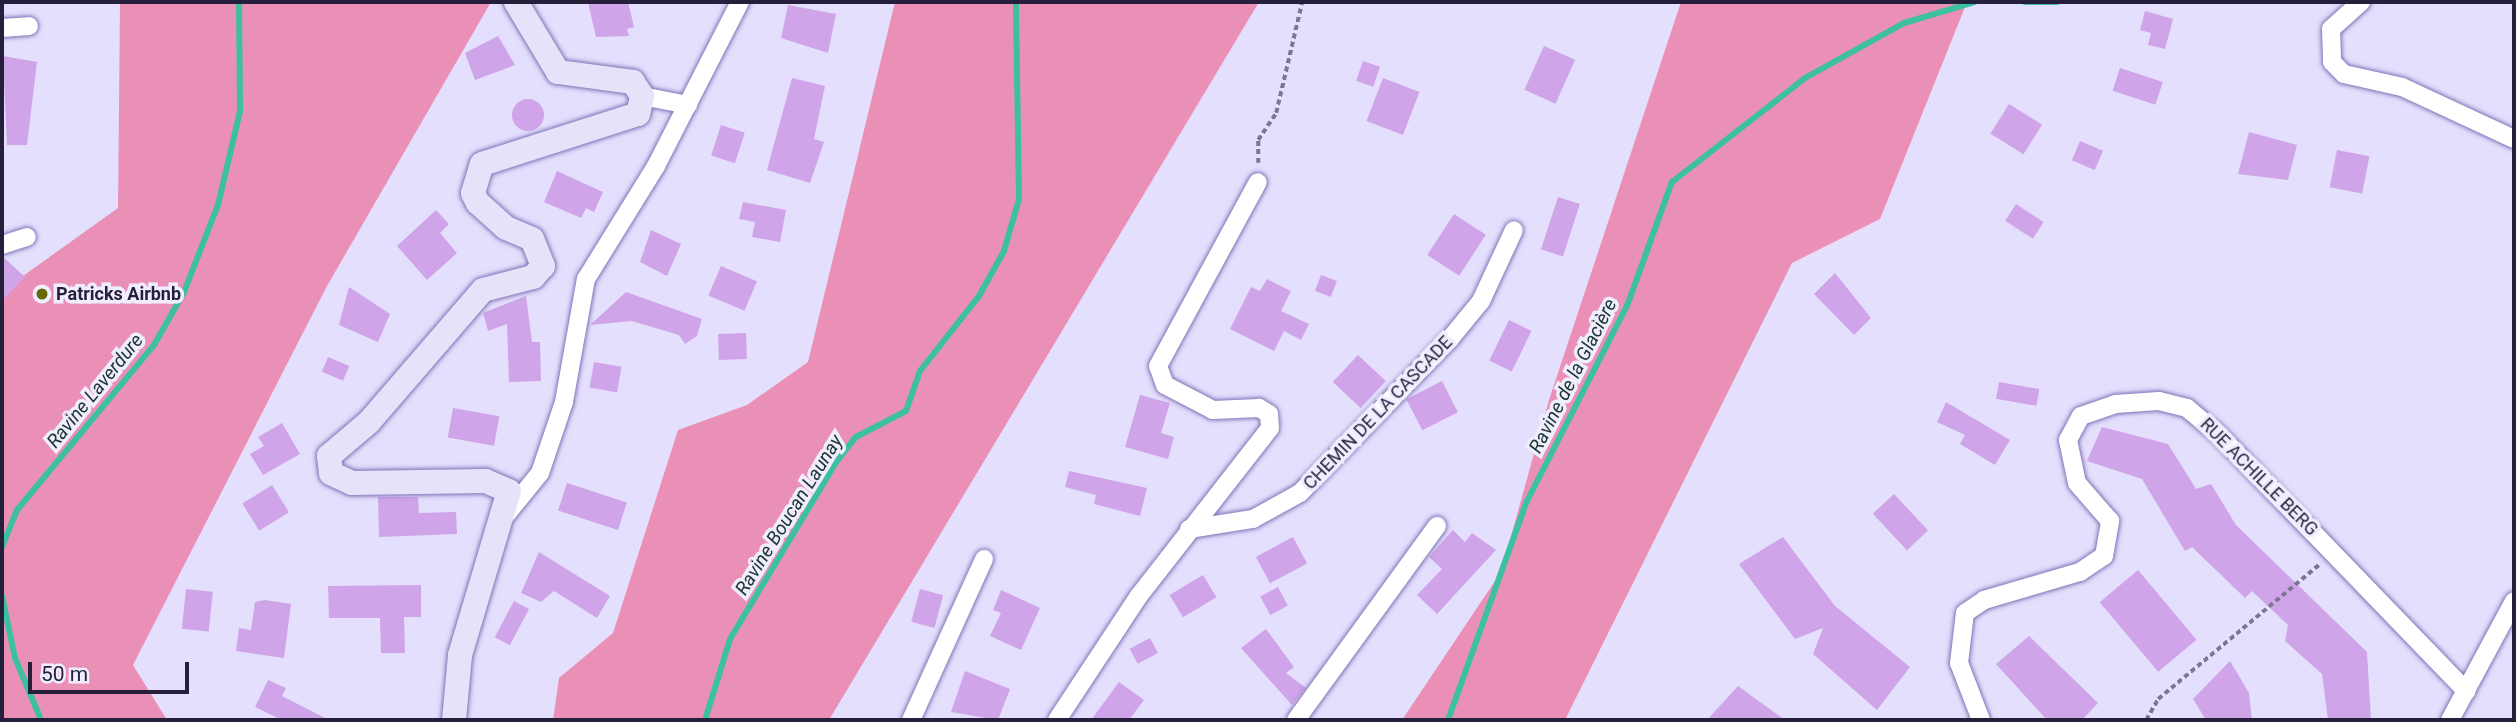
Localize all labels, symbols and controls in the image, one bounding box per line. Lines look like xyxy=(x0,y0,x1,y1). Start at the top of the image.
place label: Patricks Airbnb xyxy=(56,283,181,305)
marker: Patricks Airbnb xyxy=(34,286,50,302)
water label: Ravine de la Glacière xyxy=(1524,295,1622,457)
water label: Ravine Laverdure xyxy=(42,329,148,453)
street label: CHEMIN DE LA CASCADE xyxy=(1299,332,1457,494)
street label: RUE ACHILLE BERG xyxy=(2196,414,2322,540)
water label: Ravine Boucan Launay xyxy=(730,431,848,599)
scale bar xyxy=(32,648,192,692)
text: 50 m xyxy=(41,662,88,686)

